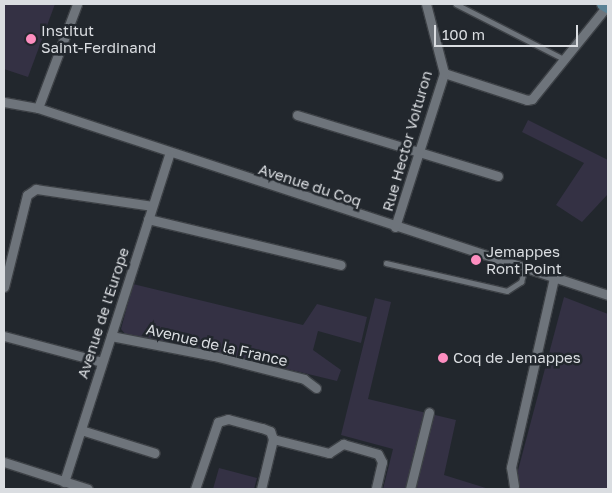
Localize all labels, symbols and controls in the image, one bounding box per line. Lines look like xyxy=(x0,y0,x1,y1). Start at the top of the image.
scale bar xyxy=(437,15,581,47)
place label: Institut Saint-Ferdinand xyxy=(41,21,156,56)
text: 100 m xyxy=(442,25,485,43)
marker: Institut Saint-Ferdinand xyxy=(25,33,37,45)
street label: Rue Hector Voituron xyxy=(378,69,436,213)
street label: Avenue du Coq xyxy=(256,160,364,210)
place label: Jemappes Ront Point xyxy=(486,242,562,277)
street label: Avenue de l'Europe xyxy=(73,245,133,381)
marker: Jemappes Ront Point xyxy=(470,254,482,266)
street label: Avenue de la France xyxy=(145,320,289,370)
place label: Coq de Jemappes xyxy=(453,349,581,367)
marker: Coq de Jemappes xyxy=(437,352,449,364)

